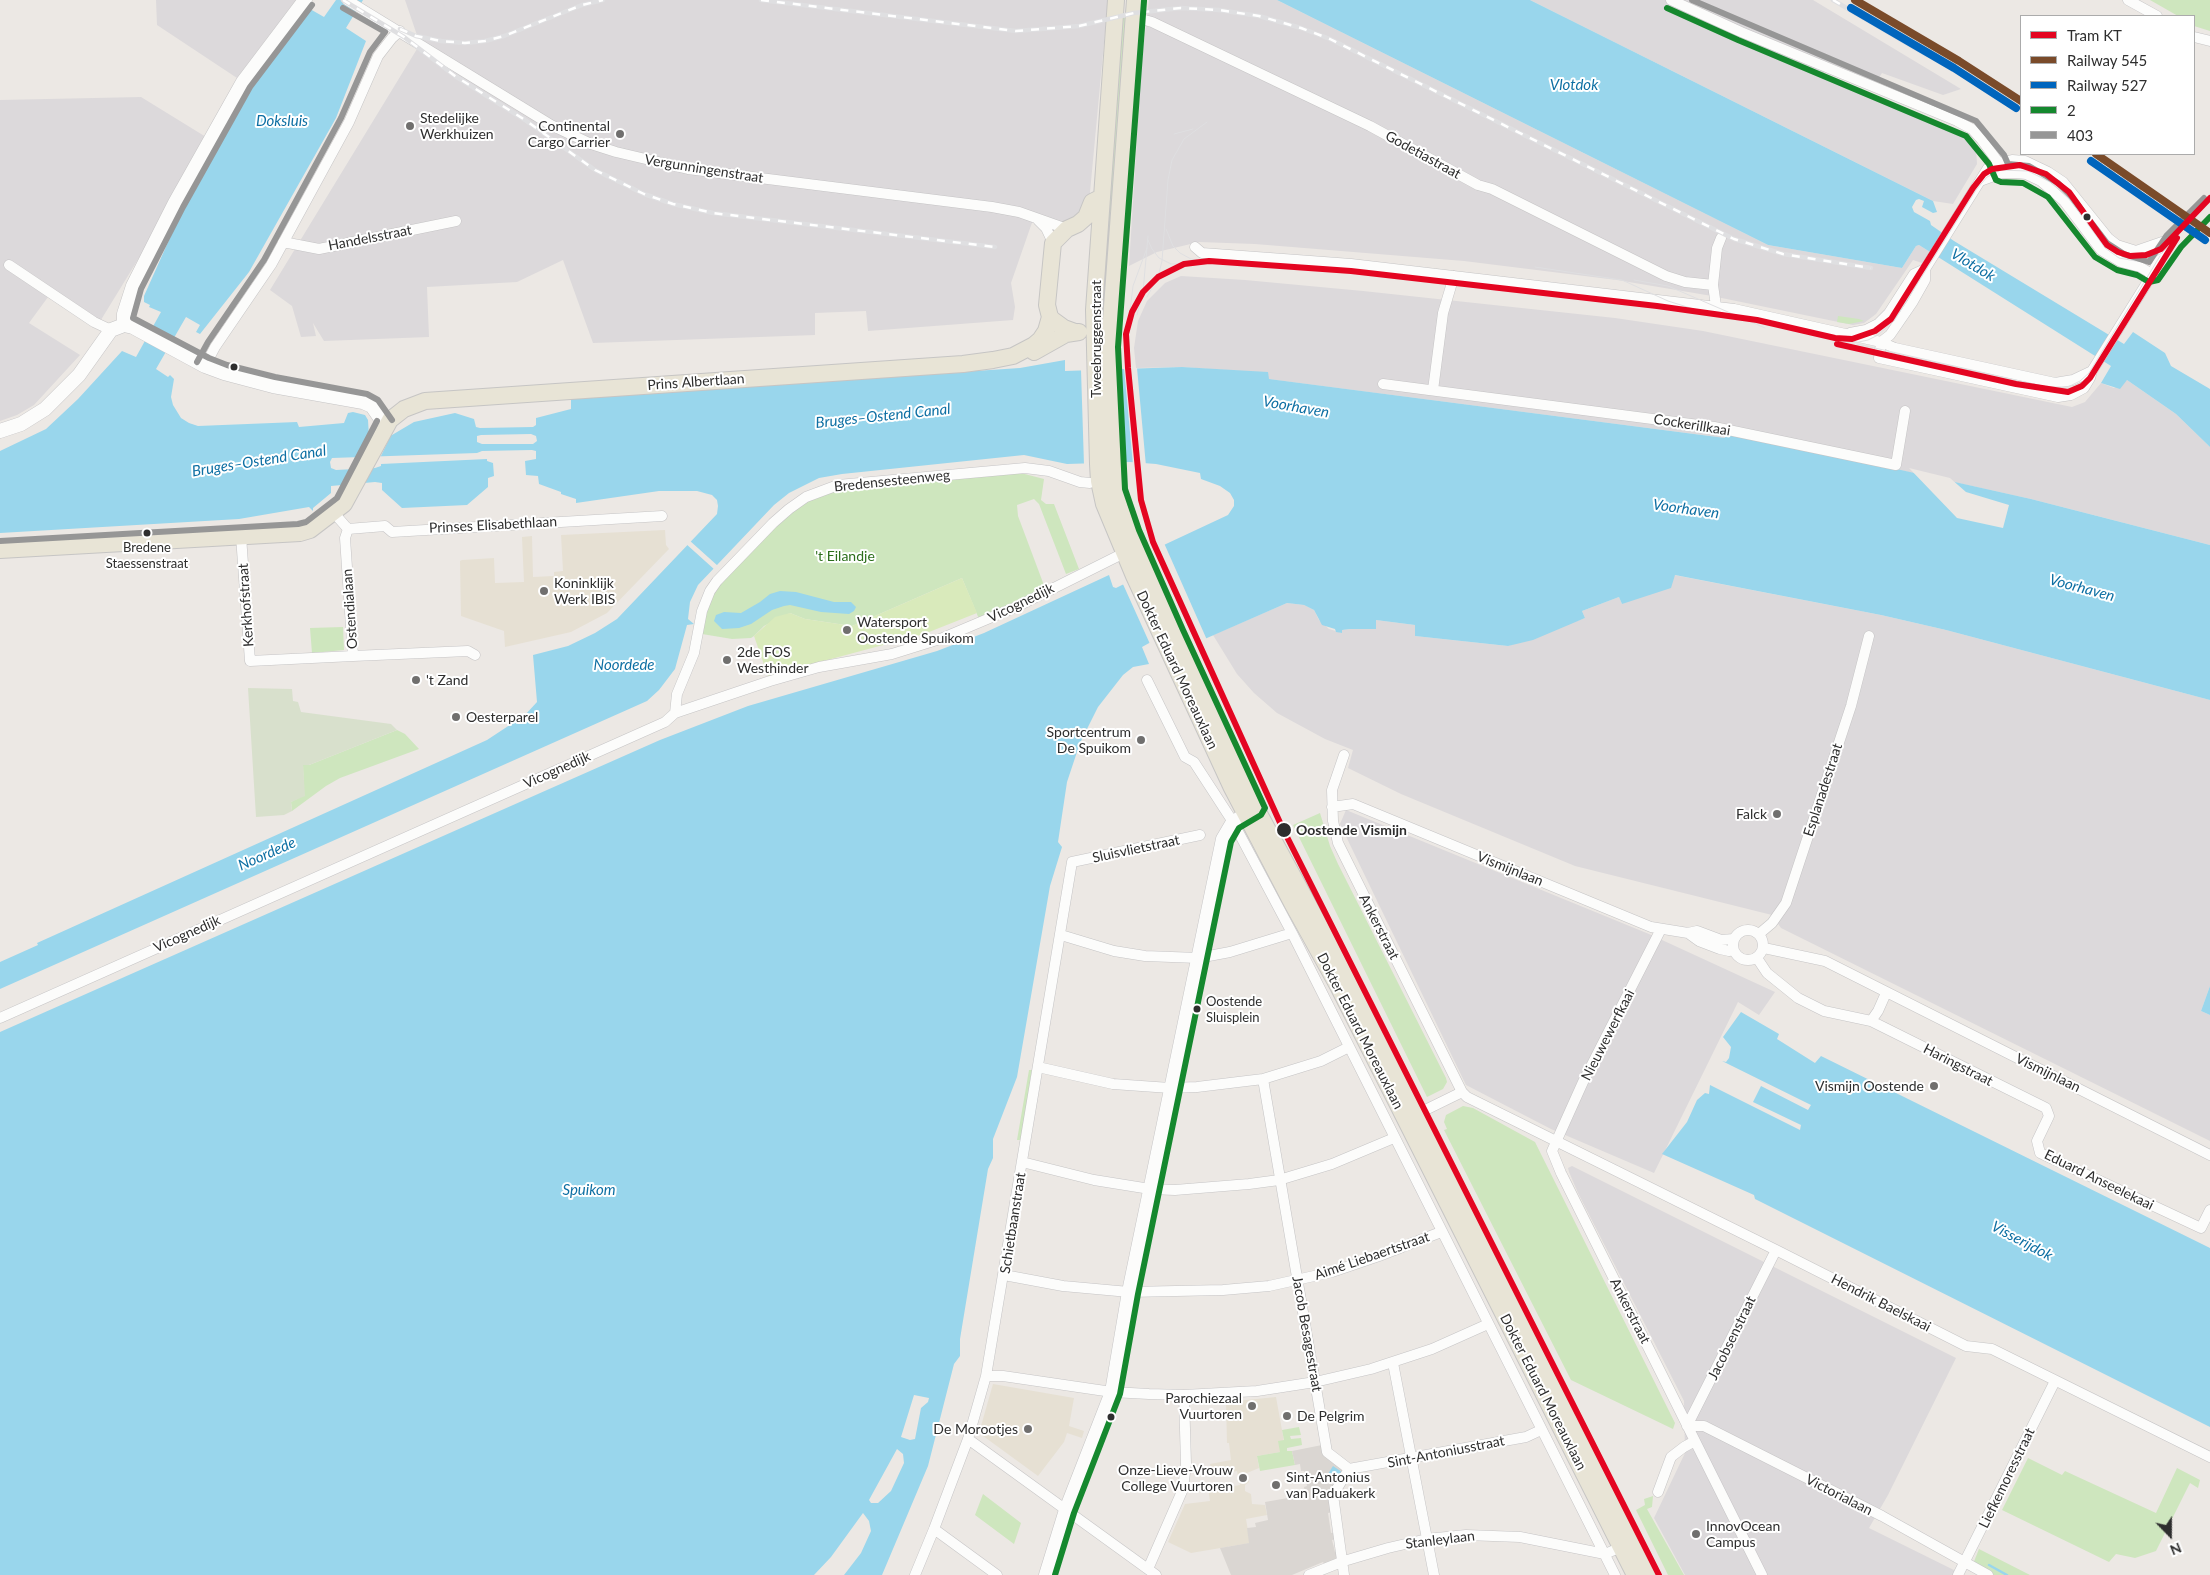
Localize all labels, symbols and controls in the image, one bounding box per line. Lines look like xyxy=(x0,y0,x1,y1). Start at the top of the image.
legend xyxy=(2020,15,2195,155)
text: Tram KT xyxy=(2067,26,2122,44)
text: Railway 545 xyxy=(2067,51,2147,69)
water label: Vlotdok xyxy=(1550,76,1598,94)
text: Railway 527 xyxy=(2067,76,2147,94)
text: 2 xyxy=(2067,101,2076,119)
place label: Stedelijke Werkhuizen xyxy=(420,110,494,142)
water label: Doksluis xyxy=(256,112,308,130)
place label: Continental Cargo Carrier xyxy=(528,118,610,150)
marker: Stedelijke Werkhuizen xyxy=(404,120,416,132)
text: 403 xyxy=(2067,126,2093,144)
street label: Godetiastraat xyxy=(1382,127,1464,183)
marker: Continental Cargo Carrier xyxy=(614,128,626,140)
street label: Vergunningenstraat xyxy=(643,151,765,187)
unlabelled marker xyxy=(2082,212,2092,222)
street label: Handelsstraat xyxy=(327,222,413,254)
water label: Vlotdok xyxy=(1948,245,1998,285)
street label: Tweebruggenstraat xyxy=(1088,280,1104,398)
unlabelled marker xyxy=(229,362,239,372)
street label: Prins Albertlaan xyxy=(647,370,745,394)
water label: Voorhaven xyxy=(1262,392,1330,422)
water label: Bruges–Ostend Canal xyxy=(815,400,951,432)
street label: Cockerillkaai xyxy=(1652,411,1732,439)
water label: Bruges–Ostend Canal xyxy=(191,442,327,480)
street label: Bredensesteenweg xyxy=(833,467,951,495)
water label: Voorhaven xyxy=(1652,495,1720,523)
street label: Prinses Elisabethlaan xyxy=(428,513,558,537)
marker: Bredene Staessenstraat xyxy=(142,528,152,538)
place label: Bredene Staessenstraat xyxy=(106,540,188,571)
park label: 't Eilandje xyxy=(815,548,875,564)
street label: Kerkhofstraat xyxy=(235,563,257,647)
street label: Ostendialaan xyxy=(339,568,361,650)
water label: Voorhaven xyxy=(2047,571,2117,605)
place label: Koninklijk Werk IBIS xyxy=(554,575,615,608)
street label: Vicognedijk xyxy=(985,580,1057,626)
marker: Koninklijk Werk IBIS xyxy=(538,585,550,597)
street label: Dokter Eduard Moreauxlaan xyxy=(1133,588,1221,752)
place label: Watersport Oostende Spuikom xyxy=(857,614,974,646)
marker: Watersport Oostende Spuikom xyxy=(841,624,853,636)
place label: 2de FOS Westhinder xyxy=(737,644,808,676)
marker: 2de FOS Westhinder xyxy=(721,654,733,666)
water label: Noordede xyxy=(593,656,655,674)
place label: 't Zand xyxy=(426,672,468,688)
marker: 't Zand xyxy=(410,674,422,686)
place label: Oesterparel xyxy=(466,709,538,725)
marker: Oesterparel xyxy=(450,711,462,723)
place label: Sportcentrum De Spuikom xyxy=(1047,724,1131,756)
marker: Sportcentrum De Spuikom xyxy=(1135,734,1147,746)
street label: Esplanadestraat xyxy=(1800,741,1846,839)
street label: Vicognedijk xyxy=(521,748,593,792)
place label: Falck xyxy=(1736,806,1767,822)
marker: Falck xyxy=(1771,808,1783,820)
marker: Oostende Vismijn xyxy=(1275,821,1293,839)
place label: Oostende Vismijn xyxy=(1296,822,1407,838)
street label: Sluisvlietstraat xyxy=(1091,832,1181,866)
water label: Noordede xyxy=(235,833,299,875)
street label: Vismijnlaan xyxy=(1474,848,1546,890)
street label: Ankerstraat xyxy=(1355,891,1403,963)
street label: Vicognedijk xyxy=(151,912,223,956)
street label: Dokter Eduard Moreauxlaan xyxy=(1313,950,1407,1112)
street label: Nieuwewerfkaai xyxy=(1578,987,1638,1083)
place label: Oostende Sluisplein xyxy=(1206,994,1262,1025)
marker: Oostende Sluisplein xyxy=(1192,1004,1202,1014)
street label: Haringstraat xyxy=(1920,1040,1996,1090)
street label: Vismijnlaan xyxy=(2013,1050,2083,1096)
place label: Vismijn Oostende xyxy=(1815,1078,1924,1094)
marker: Vismijn Oostende xyxy=(1928,1080,1940,1092)
street label: Eduard Anseelekaai xyxy=(2041,1146,2157,1214)
street label: Schietbaanstraat xyxy=(997,1171,1029,1275)
water label: Spuikom xyxy=(562,1181,616,1199)
water label: Visserijdok xyxy=(1988,1217,2056,1265)
street label: Aimé Liebaertstraat xyxy=(1312,1228,1432,1284)
street label: Hendrik Baelskaai xyxy=(1828,1271,1934,1335)
street label: Jacob Besagestraat xyxy=(1289,1275,1325,1393)
street label: Ankerstraat xyxy=(1606,1275,1654,1347)
street label: Jacobsenstraat xyxy=(1704,1293,1760,1383)
street label: Dokter Eduard Moreauxlaan xyxy=(1496,1311,1590,1473)
place label: Parochiezaal Vuurtoren xyxy=(1165,1390,1242,1422)
marker: Parochiezaal Vuurtoren xyxy=(1246,1400,1258,1412)
place label: De Pelgrim xyxy=(1297,1408,1365,1424)
marker: De Pelgrim xyxy=(1281,1410,1293,1422)
unlabelled marker xyxy=(1106,1412,1116,1422)
place label: De Morootjes xyxy=(933,1421,1018,1437)
marker: De Morootjes xyxy=(1022,1423,1034,1435)
street label: Liefkemoresstraat xyxy=(1975,1425,2039,1531)
street label: Sint-Antoniusstraat xyxy=(1386,1432,1506,1472)
place label: Onze-Lieve-Vrouw College Vuurtoren xyxy=(1118,1462,1233,1494)
place label: Sint-Antonius van Paduakerk xyxy=(1286,1469,1375,1501)
street label: Victorialaan xyxy=(1803,1471,1875,1519)
marker: Onze-Lieve-Vrouw College Vuurtoren xyxy=(1237,1472,1249,1484)
marker: Sint-Antonius van Paduakerk xyxy=(1270,1479,1282,1491)
north arrow xyxy=(2145,1510,2195,1560)
place label: InnovOcean Campus xyxy=(1706,1518,1780,1550)
street label: Stanleylaan xyxy=(1404,1527,1476,1553)
marker: InnovOcean Campus xyxy=(1690,1528,1702,1540)
text: N xyxy=(2168,1539,2184,1559)

